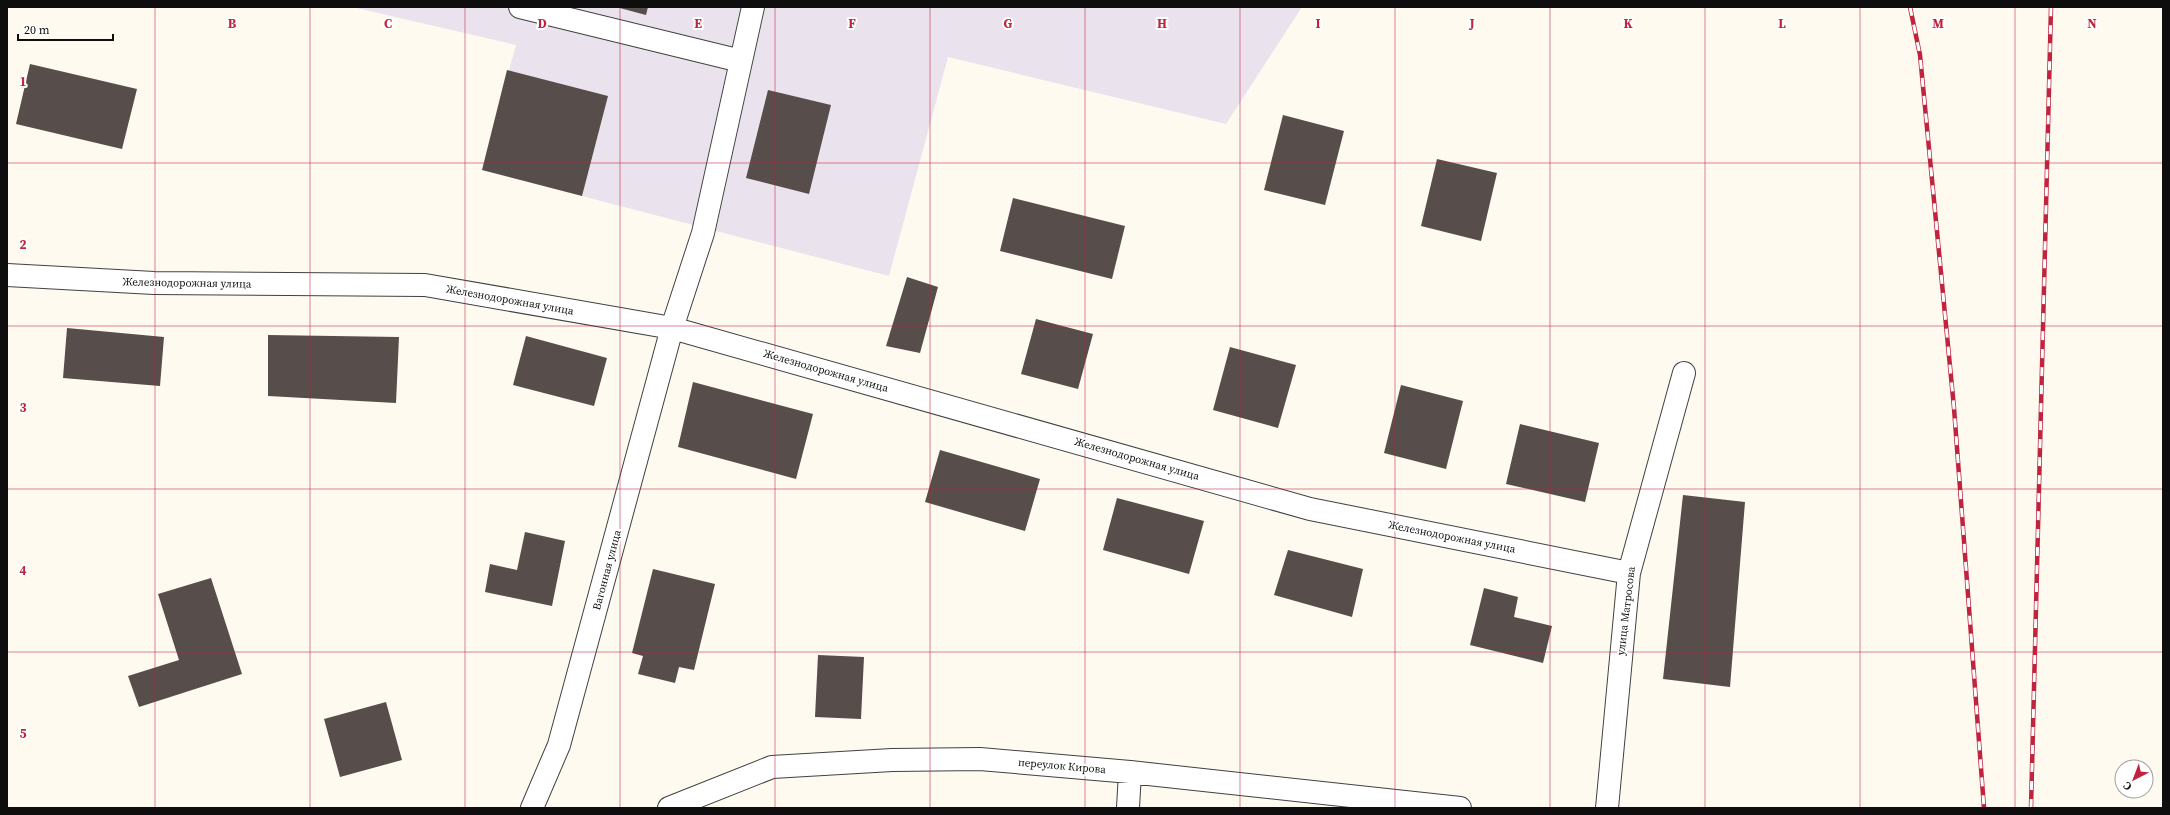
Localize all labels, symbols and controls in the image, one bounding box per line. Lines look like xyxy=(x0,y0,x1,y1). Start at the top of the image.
text: B xyxy=(228,15,237,32)
text: C xyxy=(384,15,392,32)
text: D xyxy=(537,15,547,32)
text: E xyxy=(694,15,702,32)
text: F xyxy=(848,15,856,32)
text: G xyxy=(1004,15,1013,32)
text: H xyxy=(1157,15,1167,32)
text: I xyxy=(1315,15,1321,32)
text: J xyxy=(1468,15,1475,32)
text: K xyxy=(1623,15,1633,32)
text: L xyxy=(1778,15,1786,32)
text: M xyxy=(1932,15,1944,32)
text: N xyxy=(2087,15,2097,32)
scale bar xyxy=(18,16,113,42)
text: 20 m xyxy=(24,22,50,38)
text: 1 xyxy=(19,73,27,90)
text: 2 xyxy=(19,236,27,253)
street label: Железнодорожная улица xyxy=(122,274,252,292)
street label: Железнодорожная улица xyxy=(445,281,575,319)
street label: Железнодорожная улица xyxy=(762,346,890,396)
text: 3 xyxy=(19,399,27,416)
street label: Железнодорожная улица xyxy=(1073,434,1201,484)
street label: Железнодорожная улица xyxy=(1387,517,1517,557)
street label: Вагонная улица xyxy=(589,528,625,612)
text: 4 xyxy=(19,562,27,579)
street label: улица Матросова xyxy=(1613,565,1639,656)
text: 5 xyxy=(19,725,27,742)
street label: переулок Кирова xyxy=(1017,755,1107,777)
north arrow xyxy=(2114,759,2154,799)
text: С xyxy=(2120,778,2135,794)

